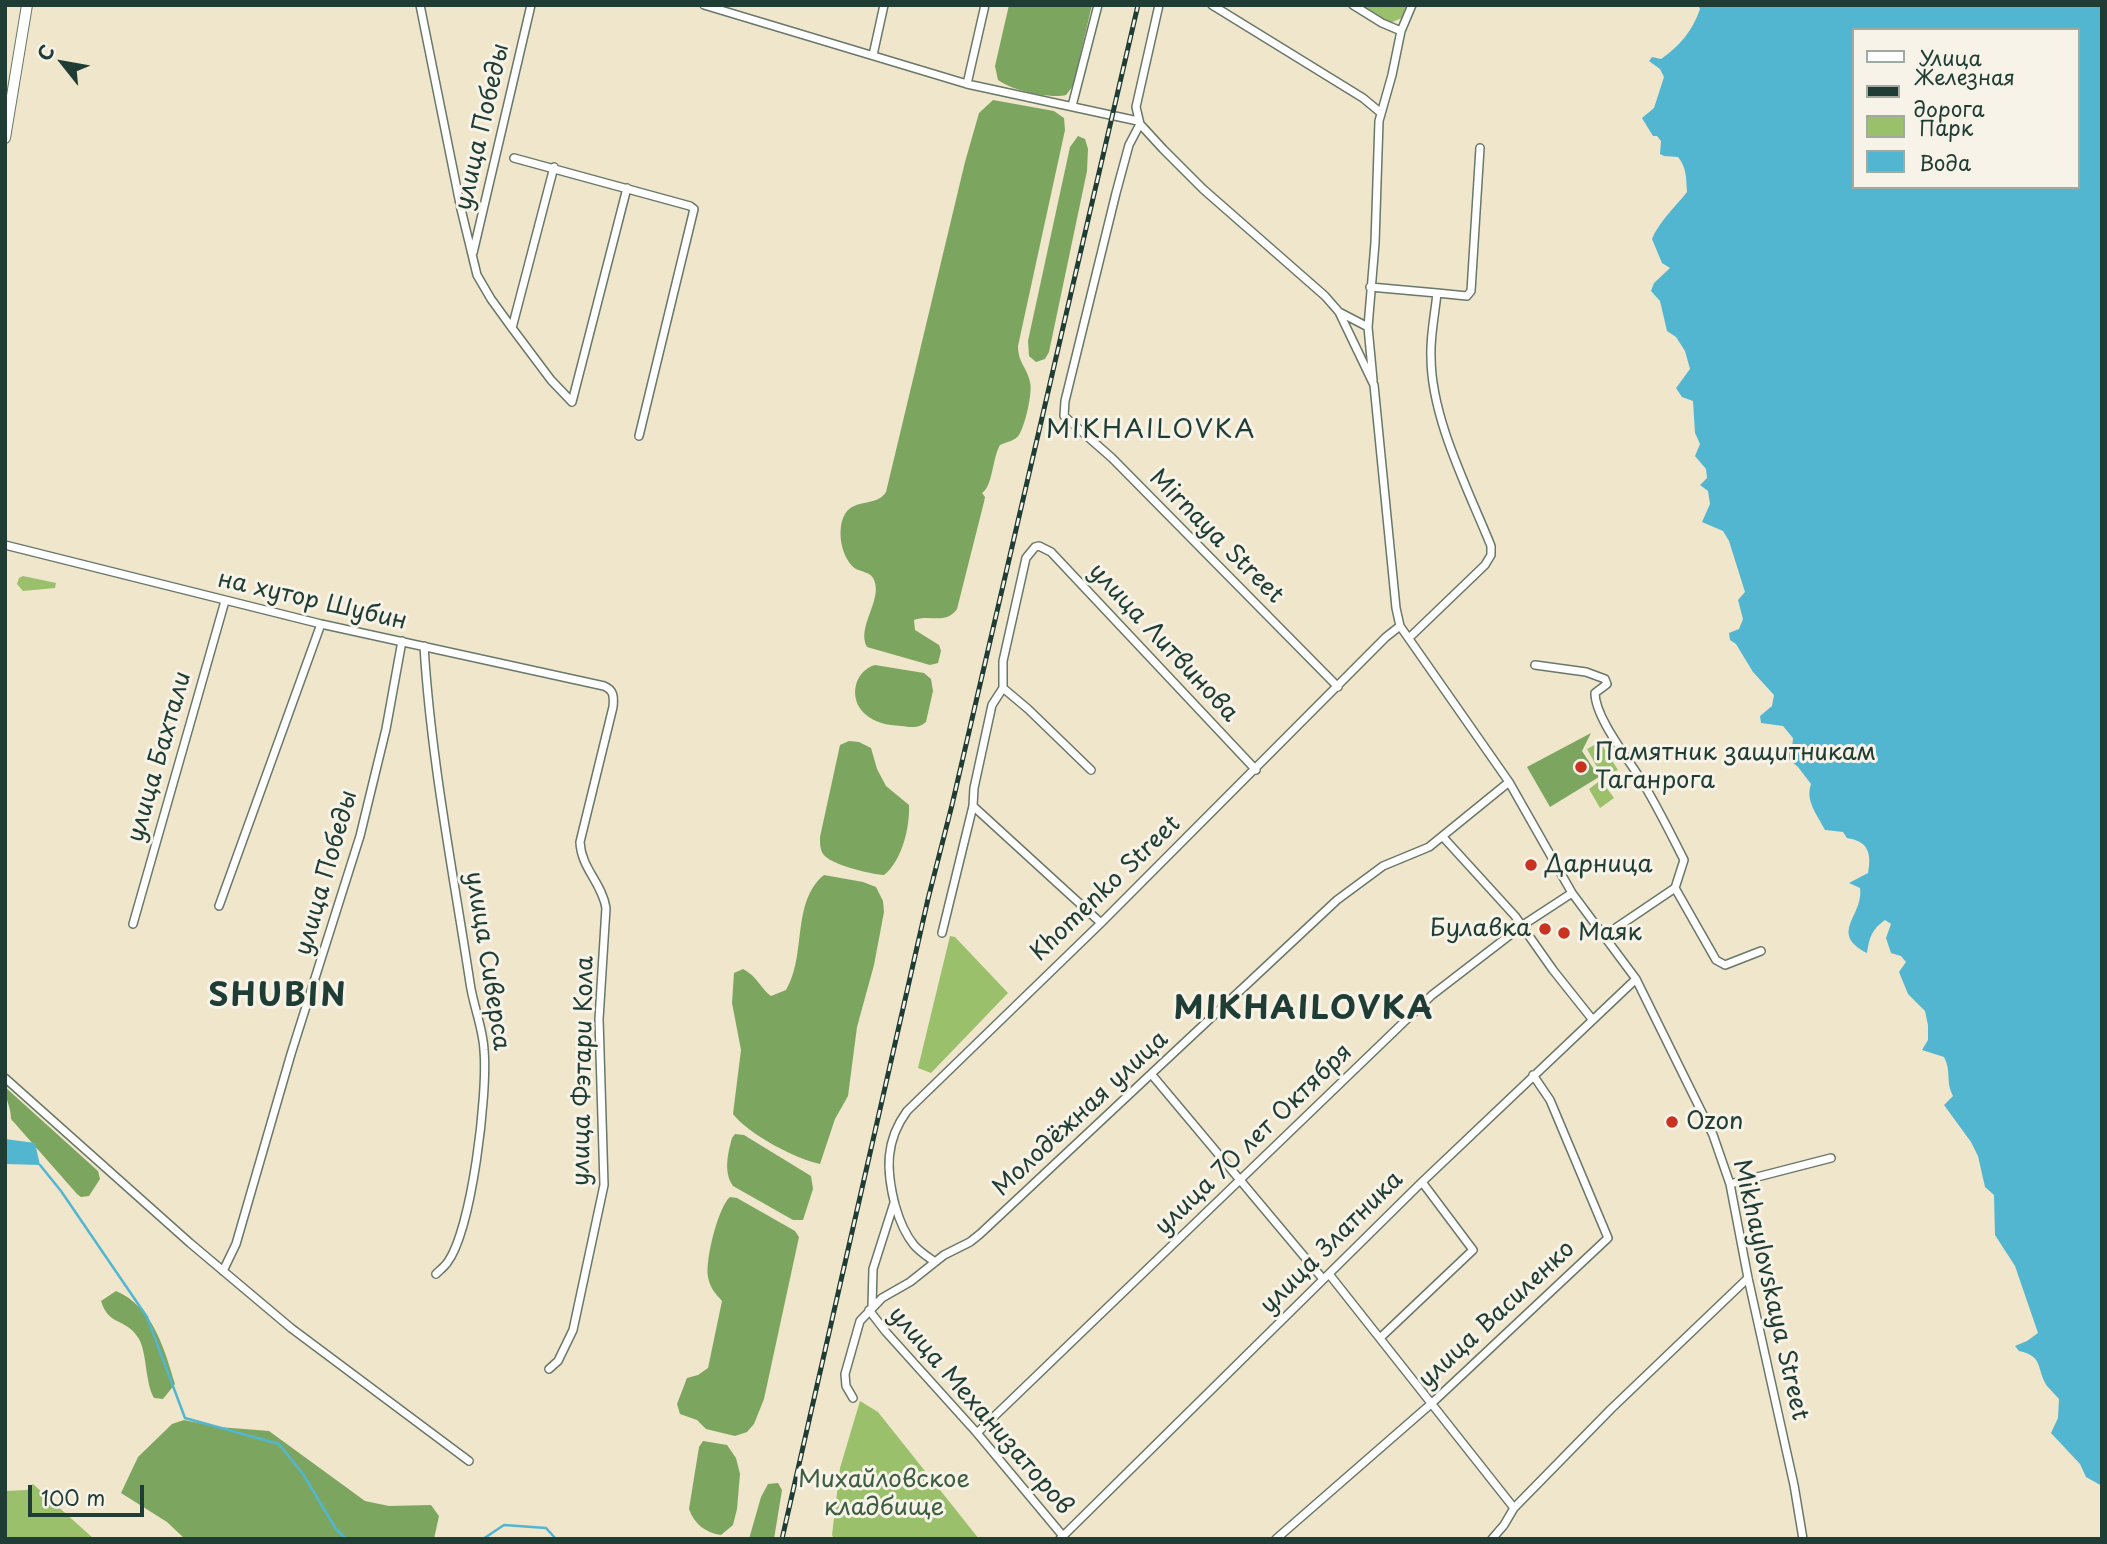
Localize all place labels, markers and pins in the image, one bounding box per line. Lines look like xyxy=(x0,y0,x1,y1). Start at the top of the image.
place label: Памятник защитникам Таганрога xyxy=(1595,739,1876,795)
marker: Памятник защитникам Таганрога xyxy=(1573,759,1589,775)
place label: Дарница xyxy=(1545,851,1652,879)
marker: Дарница xyxy=(1523,857,1539,873)
place label: Булавка xyxy=(1430,915,1531,943)
place label: Маяк xyxy=(1578,919,1642,947)
marker: Булавка xyxy=(1537,921,1553,937)
marker: Маяк xyxy=(1556,925,1572,941)
place label: Ozon xyxy=(1686,1108,1743,1136)
marker: Ozon xyxy=(1664,1114,1680,1130)

